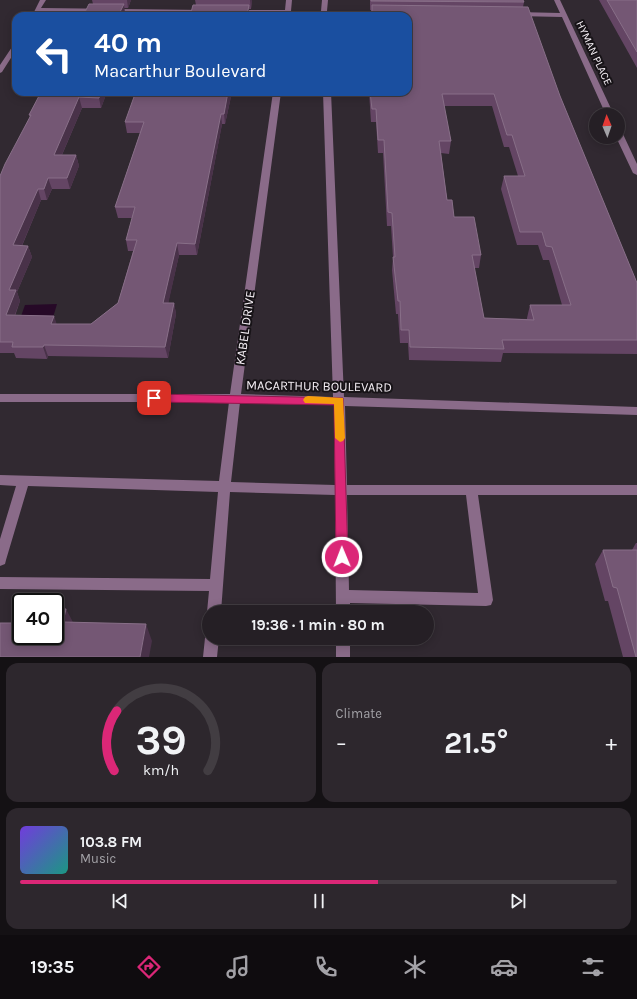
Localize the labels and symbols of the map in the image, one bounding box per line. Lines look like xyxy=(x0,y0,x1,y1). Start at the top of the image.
street label: HYMAN PLACE xyxy=(573,19,615,87)
north arrow xyxy=(589,108,625,144)
street label: KABEL DRIVE xyxy=(232,290,258,366)
street label: MACARTHUR BOULEVARD xyxy=(246,377,392,395)
pin xyxy=(137,381,171,415)
position arrow xyxy=(321,536,363,578)
speed limit sign: 40 xyxy=(12,593,64,645)

